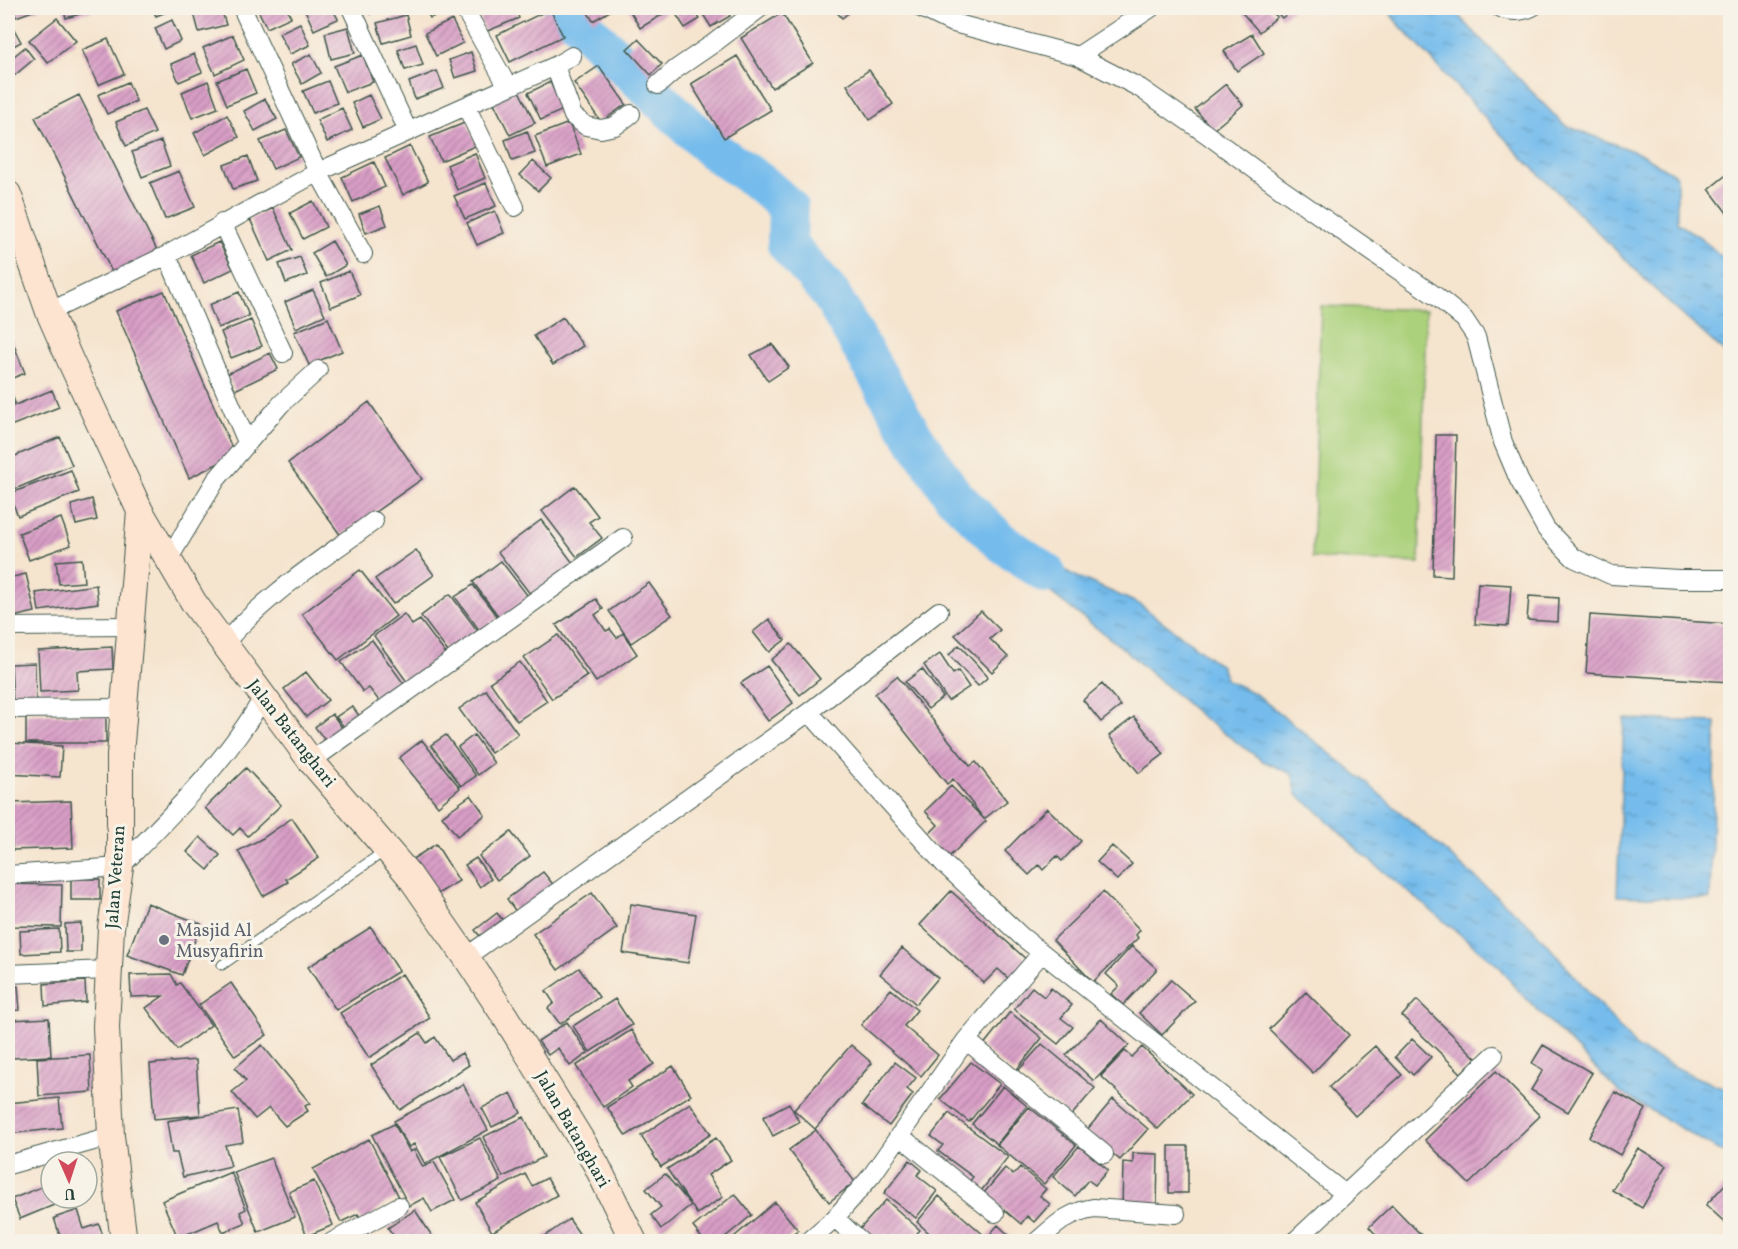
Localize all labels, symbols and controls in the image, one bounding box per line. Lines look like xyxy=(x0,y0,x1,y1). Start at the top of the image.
street label: Jalan Batanghari xyxy=(241,674,341,793)
street label: Jalan Veteran xyxy=(100,824,133,930)
place label: Masjid Al Musyafirin xyxy=(176,919,264,965)
marker: Masjid Al Musyafirin xyxy=(157,933,171,947)
street label: Jalan Batanghari xyxy=(528,1067,615,1193)
north arrow xyxy=(39,1150,99,1210)
text: U xyxy=(64,1182,76,1204)

